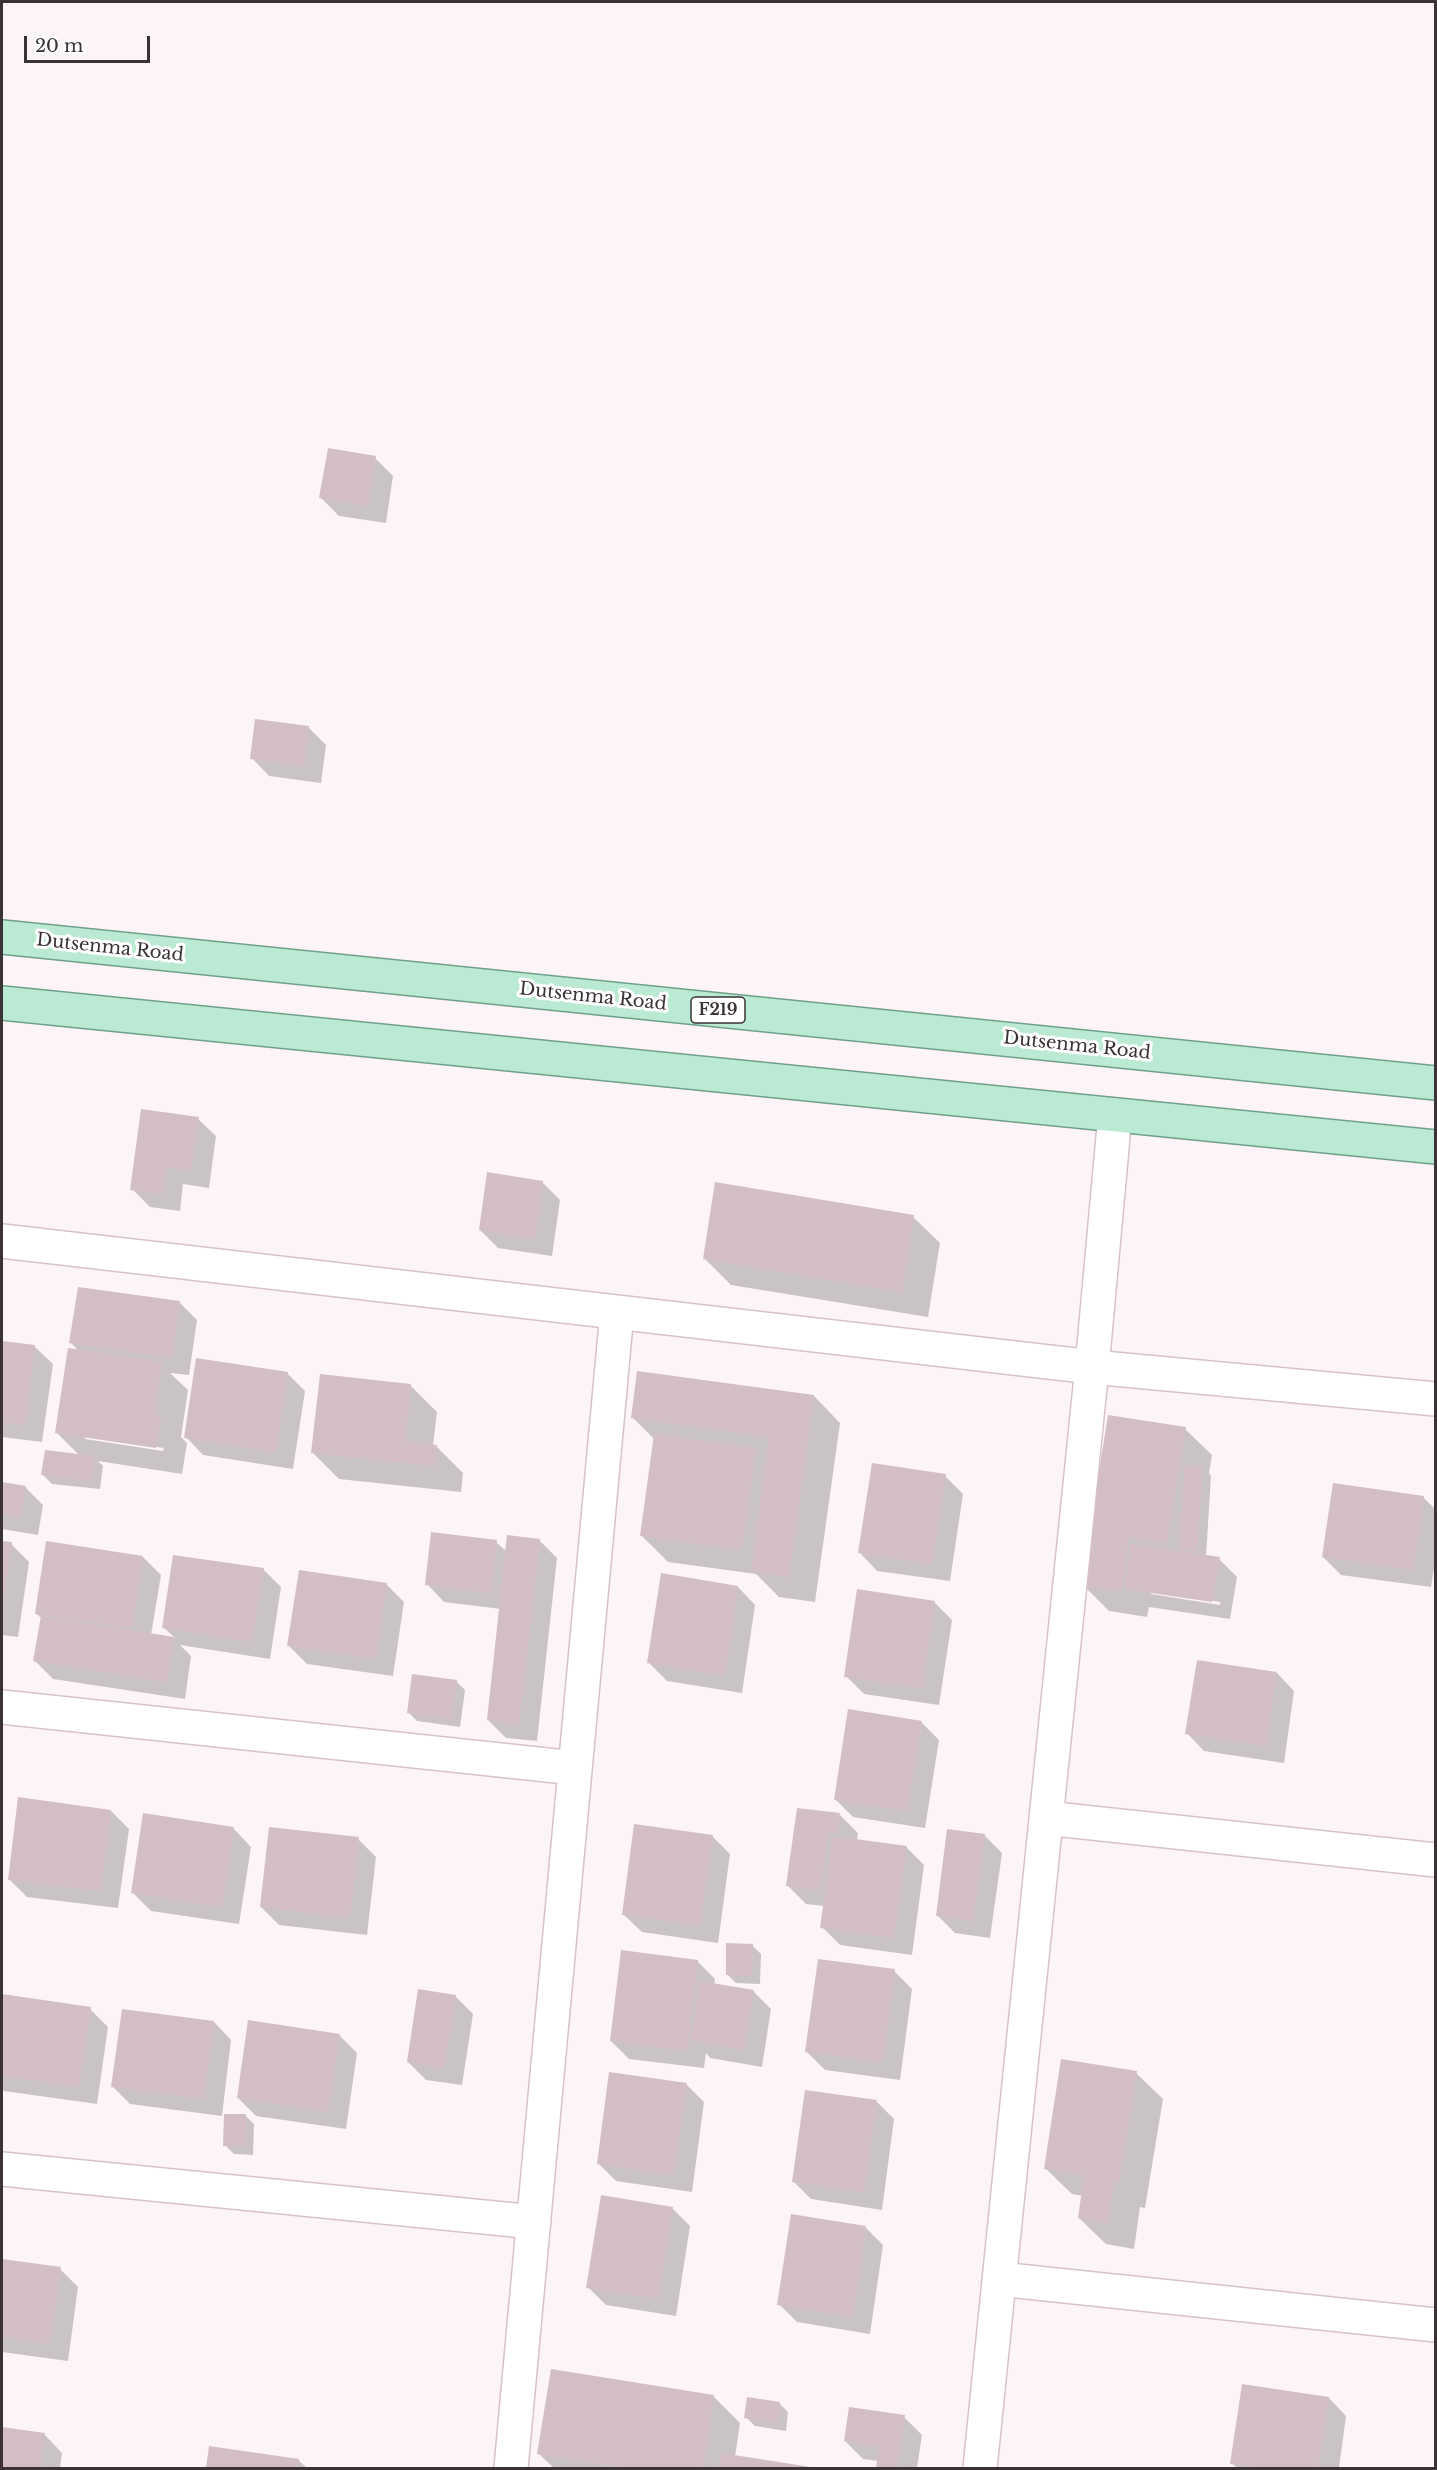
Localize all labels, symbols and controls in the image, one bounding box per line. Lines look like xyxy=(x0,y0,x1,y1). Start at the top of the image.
scale bar xyxy=(27,24,153,62)
text: 20 m xyxy=(35,35,83,57)
street label: Dutsenma Road xyxy=(35,930,185,966)
street label: Dutsenma Road xyxy=(518,979,668,1015)
road number: F219 xyxy=(691,997,745,1023)
street label: Dutsenma Road xyxy=(1002,1028,1152,1064)

